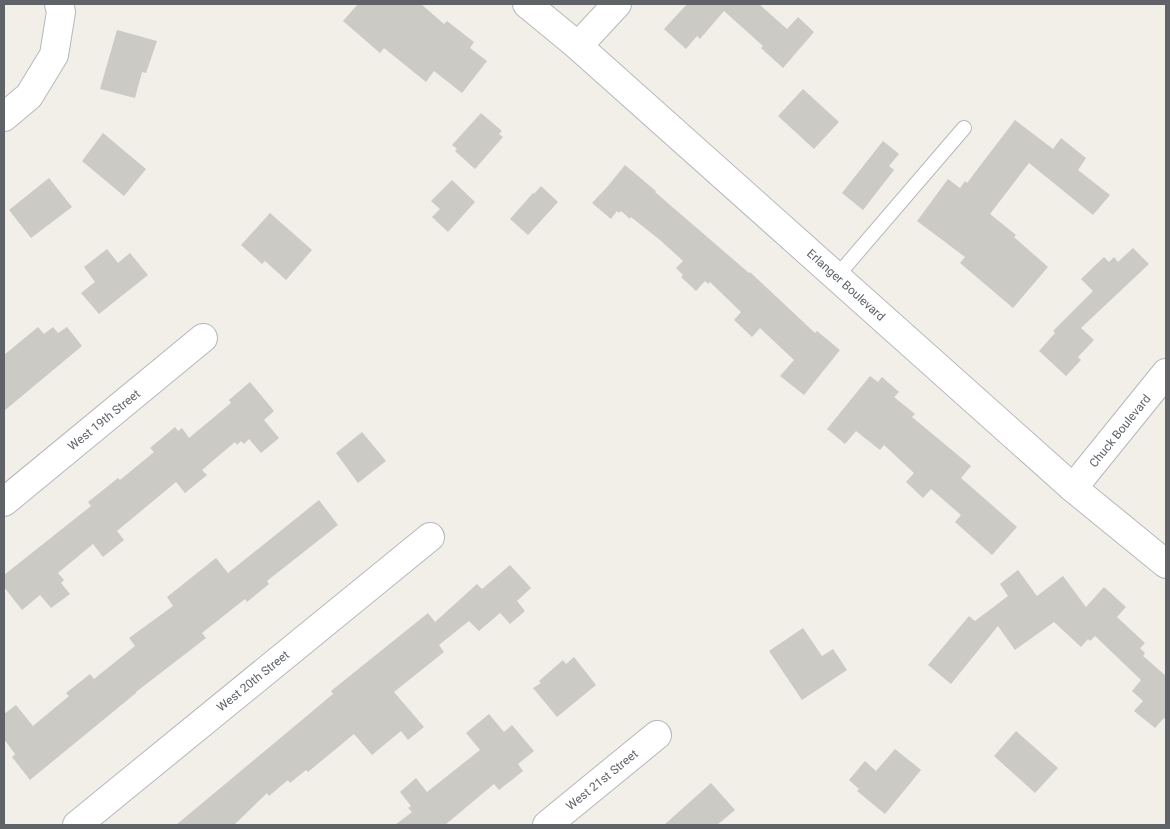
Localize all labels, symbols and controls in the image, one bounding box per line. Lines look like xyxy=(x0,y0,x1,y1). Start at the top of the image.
street label: Erlanger Boulevard xyxy=(804,246,888,324)
street label: West 19th Street xyxy=(65,387,143,453)
street label: Chuck Boulevard xyxy=(1086,392,1154,470)
street label: West 20th Street xyxy=(214,648,292,714)
street label: West 21st Street xyxy=(563,747,641,813)

